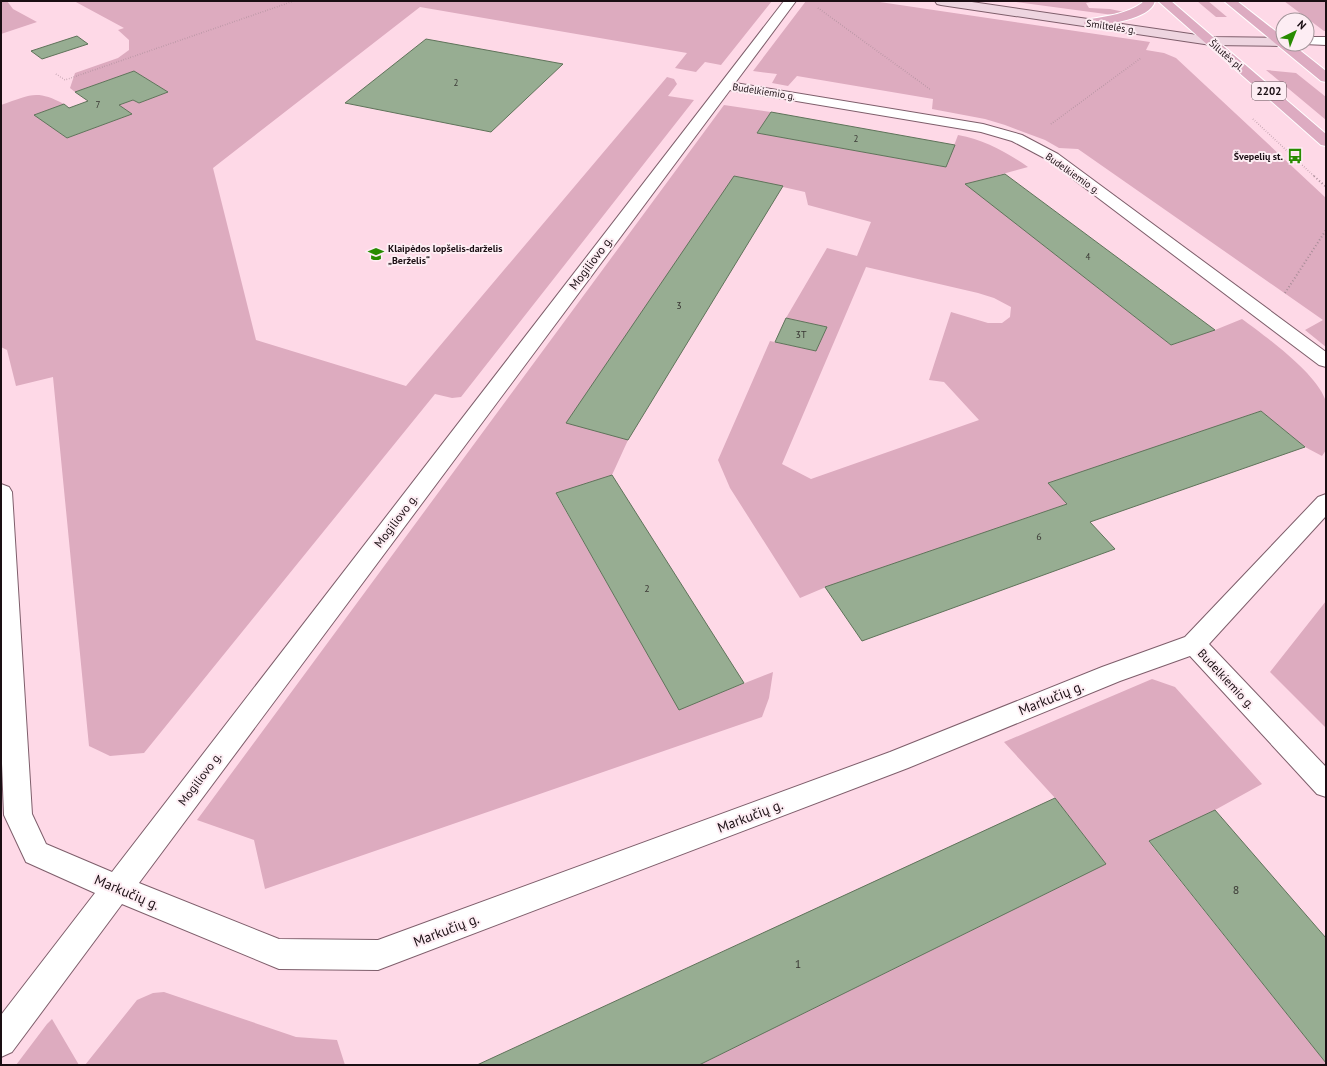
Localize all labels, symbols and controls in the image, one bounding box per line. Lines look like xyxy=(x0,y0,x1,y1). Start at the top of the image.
north arrow xyxy=(1275,12,1315,52)
street label: Smiltelės g. xyxy=(1085,17,1136,36)
text: N xyxy=(1294,17,1309,32)
street label: Šilutės pl. xyxy=(1207,37,1247,74)
house number: 2 xyxy=(454,77,459,88)
street label: Budelkiemio g. xyxy=(732,80,796,103)
road number: 2202 xyxy=(1252,82,1286,100)
house number: 7 xyxy=(96,99,101,110)
house number: 2 xyxy=(854,133,859,144)
bus stop icon: Švepelių st. xyxy=(1286,147,1304,165)
street label: Budelkiemio g. xyxy=(1043,150,1102,197)
place label: Švepelių st. xyxy=(1234,150,1284,163)
street label: Mogiliovo g. xyxy=(566,233,616,292)
place label: Klaipėdos lopšelis-darželis „Berželis“ xyxy=(388,242,503,267)
school or university icon: Klaipėdos lopšelis-darželis „Berželis“ xyxy=(367,245,385,263)
house number: 4 xyxy=(1086,251,1091,262)
house number: 3 xyxy=(676,299,682,312)
house number: 3T xyxy=(796,328,807,341)
street label: Mogiliovo g. xyxy=(371,491,421,550)
house number: 6 xyxy=(1036,530,1042,543)
house number: 2 xyxy=(644,582,650,595)
street label: Budelkiemio g. xyxy=(1195,646,1258,712)
street label: Markučių g. xyxy=(1016,677,1086,719)
street label: Mogiliovo g. xyxy=(175,749,225,808)
street label: Markučių g. xyxy=(715,795,785,837)
street label: Markučių g. xyxy=(92,870,162,914)
house number: 8 xyxy=(1233,882,1239,897)
street label: Markučių g. xyxy=(411,909,481,951)
house number: 1 xyxy=(795,956,801,971)

